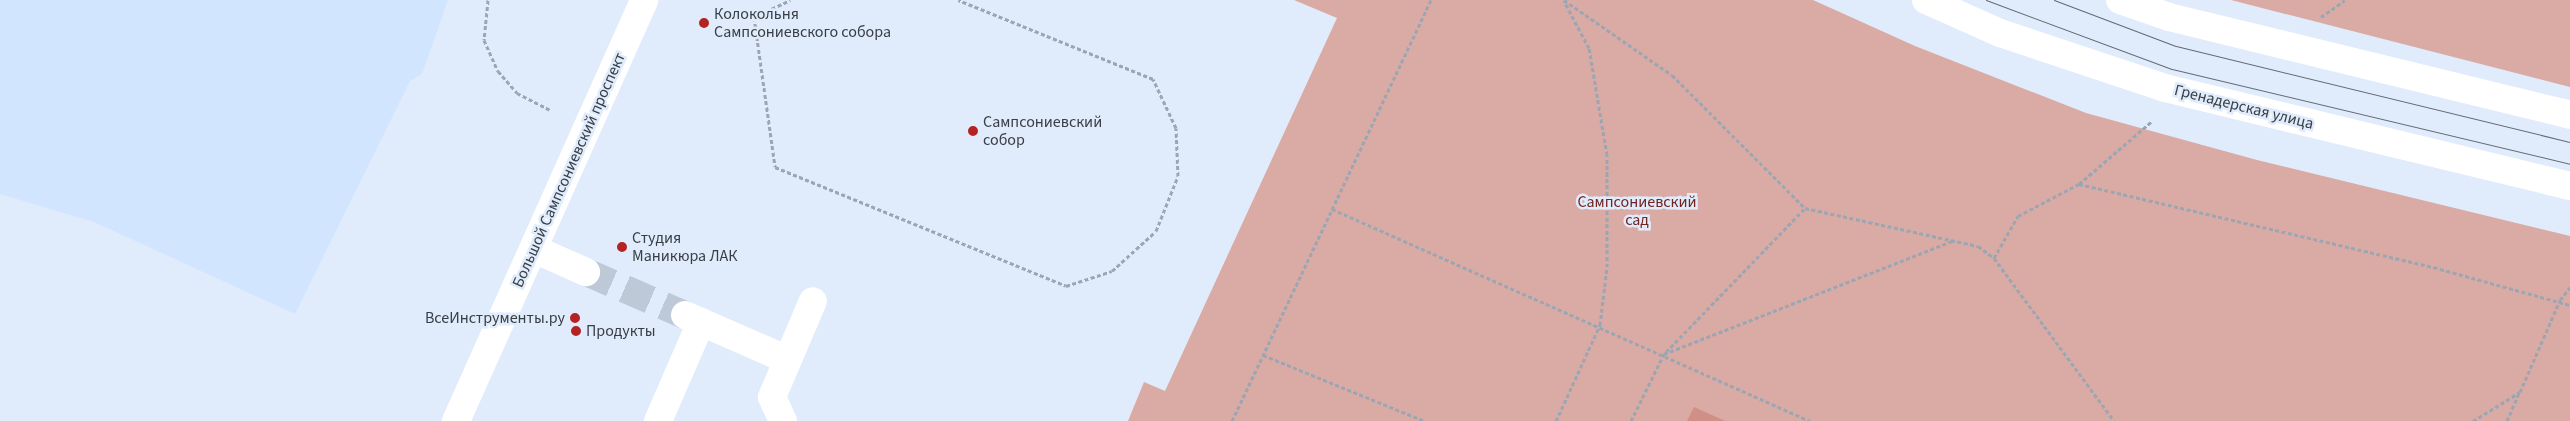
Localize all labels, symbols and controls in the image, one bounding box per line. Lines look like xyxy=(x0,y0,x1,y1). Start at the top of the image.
place label: Колокольня Сампсониевского собора xyxy=(714,4,891,42)
marker: Колокольня Сампсониевского собора xyxy=(698,17,710,29)
street label: Большой Сампсониевский проспект xyxy=(508,50,630,290)
street label: Гренадерская улица xyxy=(2172,80,2316,134)
place label: Сампсониевский собор xyxy=(983,112,1102,150)
marker: Сампсониевский собор xyxy=(967,125,979,137)
park label: Сампсониевский сад xyxy=(1577,192,1697,230)
place label: Студия Маникюра ЛАК xyxy=(632,228,737,266)
marker: Студия Маникюра ЛАК xyxy=(616,241,628,253)
place label: ВсеИнструменты.ру xyxy=(425,308,565,328)
marker: ВсеИнструменты.ру xyxy=(569,312,581,324)
place label: Продукты xyxy=(586,321,656,341)
marker: Продукты xyxy=(570,325,582,337)

